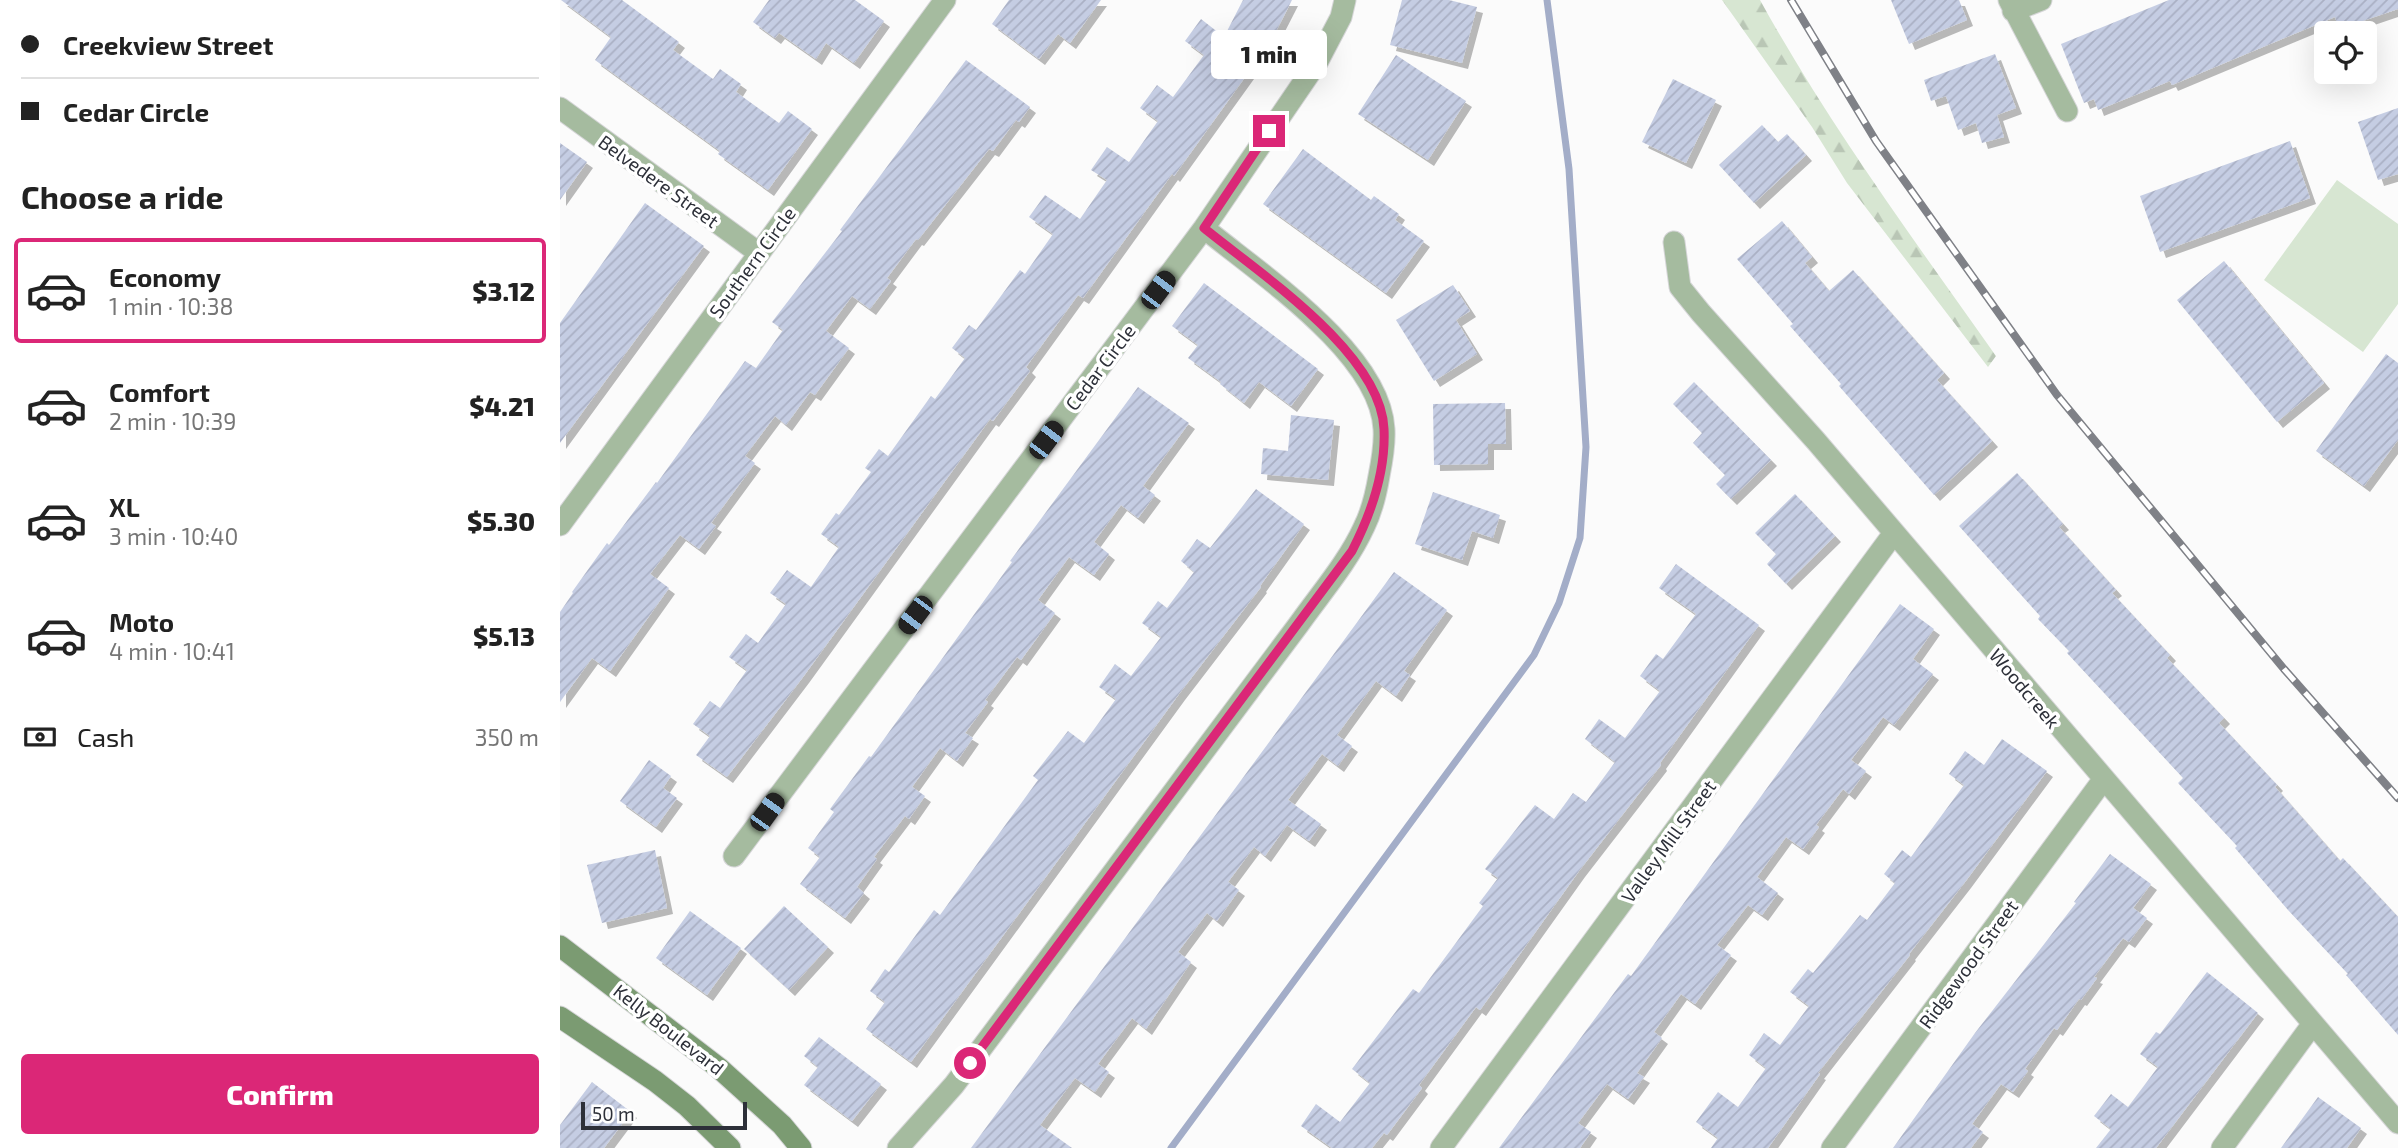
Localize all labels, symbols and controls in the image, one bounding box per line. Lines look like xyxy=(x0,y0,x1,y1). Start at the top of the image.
map controls xyxy=(2314,21,2377,84)
button: locate xyxy=(2314,21,2377,84)
text: Creekview Street xyxy=(63,29,273,60)
callout: 1 min xyxy=(1211,30,1327,78)
text: 1 min xyxy=(1241,40,1297,68)
text: Cedar Circle xyxy=(63,96,209,127)
route end xyxy=(1253,115,1285,147)
street label: Belvedere Street xyxy=(594,130,724,232)
text: Choose a ride xyxy=(21,177,224,215)
street label: Southern Circle xyxy=(704,202,800,322)
icon: car xyxy=(25,259,88,322)
text: Economy xyxy=(109,261,221,292)
car xyxy=(1137,267,1180,313)
text: $3.12 xyxy=(472,275,535,306)
text: 1 min · 10:38 xyxy=(109,292,233,320)
street label: Cedar Circle xyxy=(1060,319,1140,415)
icon: car xyxy=(25,374,88,437)
text: Comfort xyxy=(109,376,210,407)
text: $4.21 xyxy=(469,390,535,421)
text: 2 min · 10:39 xyxy=(109,407,236,435)
car xyxy=(1025,417,1068,463)
icon: car xyxy=(25,489,88,552)
text: XL xyxy=(109,491,140,522)
text: $5.30 xyxy=(467,505,535,536)
text: 3 min · 10:40 xyxy=(109,522,238,550)
car xyxy=(894,592,937,638)
icon: car xyxy=(25,604,88,667)
text: Moto xyxy=(109,606,174,637)
text: $5.13 xyxy=(473,620,535,651)
text: 4 min · 10:41 xyxy=(109,637,235,665)
street label: Woodcreek xyxy=(1985,643,2065,733)
icon: cash xyxy=(21,718,59,756)
text: Cash xyxy=(77,721,134,752)
text: 350 m xyxy=(475,723,539,751)
street label: Valley Mill Street xyxy=(1616,775,1720,907)
car xyxy=(747,789,788,835)
street label: Ridgewood Street xyxy=(1914,895,2022,1033)
street label: Kelly Boulevard xyxy=(609,979,729,1079)
route start xyxy=(954,1047,986,1079)
button: Confirm xyxy=(21,1054,539,1134)
scale bar xyxy=(581,1099,747,1131)
text: 50 m xyxy=(592,1102,635,1125)

